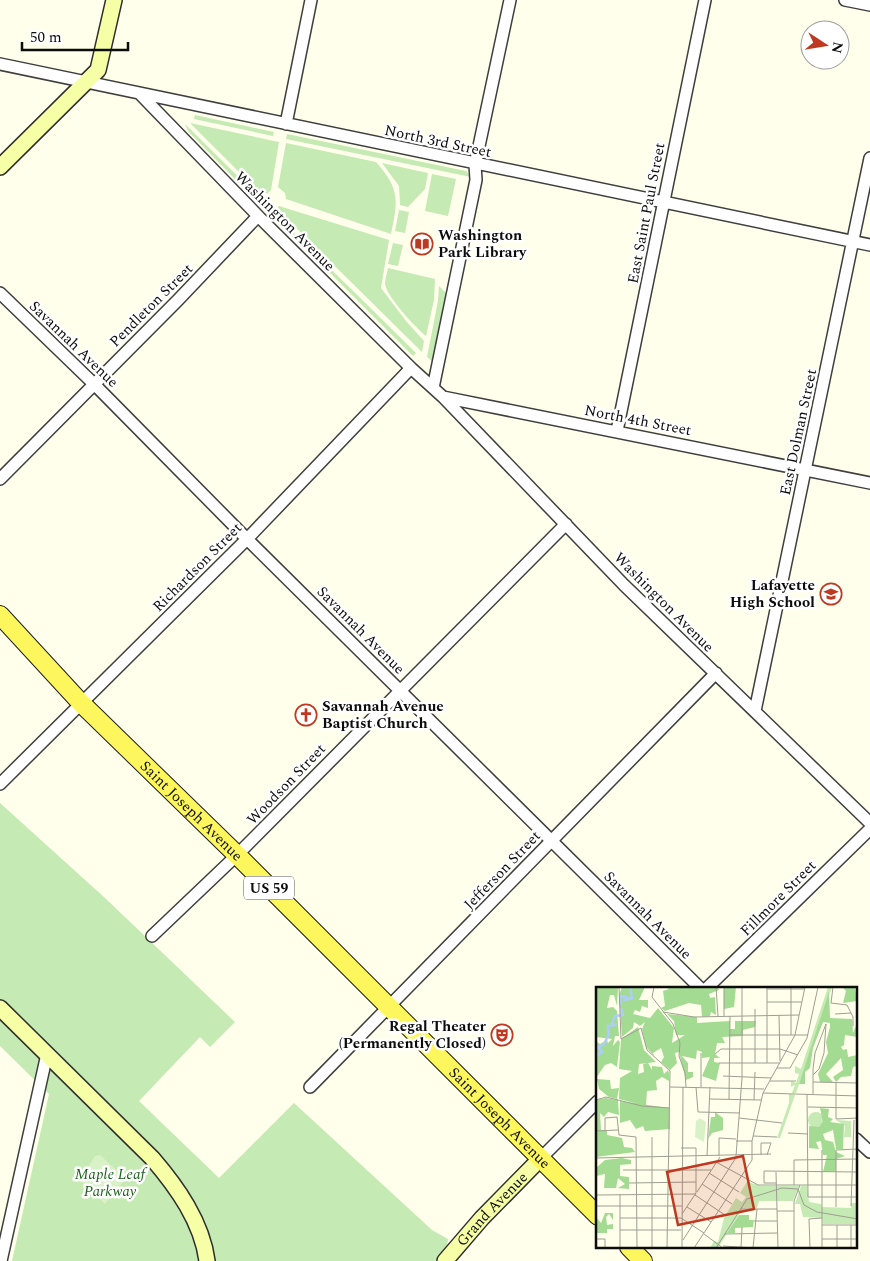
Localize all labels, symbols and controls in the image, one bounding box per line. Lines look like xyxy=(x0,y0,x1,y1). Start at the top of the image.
scale bar xyxy=(22,20,129,52)
north arrow xyxy=(800,20,850,70)
text: 50 m xyxy=(30,26,62,49)
text: N xyxy=(826,40,849,55)
street label: North 3rd Street xyxy=(382,119,493,164)
street label: East Saint Paul Street xyxy=(622,141,671,286)
street label: Washington Avenue xyxy=(229,166,340,277)
place label: Washington Park Library xyxy=(438,224,527,264)
library icon: Washington Park Library xyxy=(410,232,434,256)
street label: Pendleton Street xyxy=(104,258,199,353)
street label: Savannah Avenue xyxy=(24,296,124,393)
street label: East Dolman Street xyxy=(774,367,823,497)
street label: North 4th Street xyxy=(582,399,693,442)
street label: Richardson Street xyxy=(147,517,247,617)
street label: Washington Avenue xyxy=(608,547,719,658)
place label: Lafayette High School xyxy=(730,574,815,614)
street label: Savannah Avenue xyxy=(311,581,410,680)
school or university icon: Lafayette High School xyxy=(819,582,843,606)
place label: Savannah Avenue Baptist Church xyxy=(322,695,444,735)
church icon: Savannah Avenue Baptist Church xyxy=(294,703,318,727)
street label: Woodson Street xyxy=(241,738,331,830)
street label: Saint Joseph Avenue xyxy=(134,755,248,867)
street label: Jefferson Street xyxy=(458,825,546,915)
street label: Fillmore Street xyxy=(735,855,822,942)
street label: Savannah Avenue xyxy=(598,866,697,965)
road number: US 59 xyxy=(244,876,294,900)
inset map xyxy=(596,987,858,1248)
place label: Regal Theater (Permanently Closed) xyxy=(339,1015,487,1055)
theatre icon: Regal Theater (Permanently Closed) xyxy=(490,1023,514,1047)
street label: Saint Joseph Avenue xyxy=(443,1062,556,1174)
park label: Maple Leaf Parkway xyxy=(75,1163,147,1203)
street label: Grand Avenue xyxy=(451,1167,533,1252)

